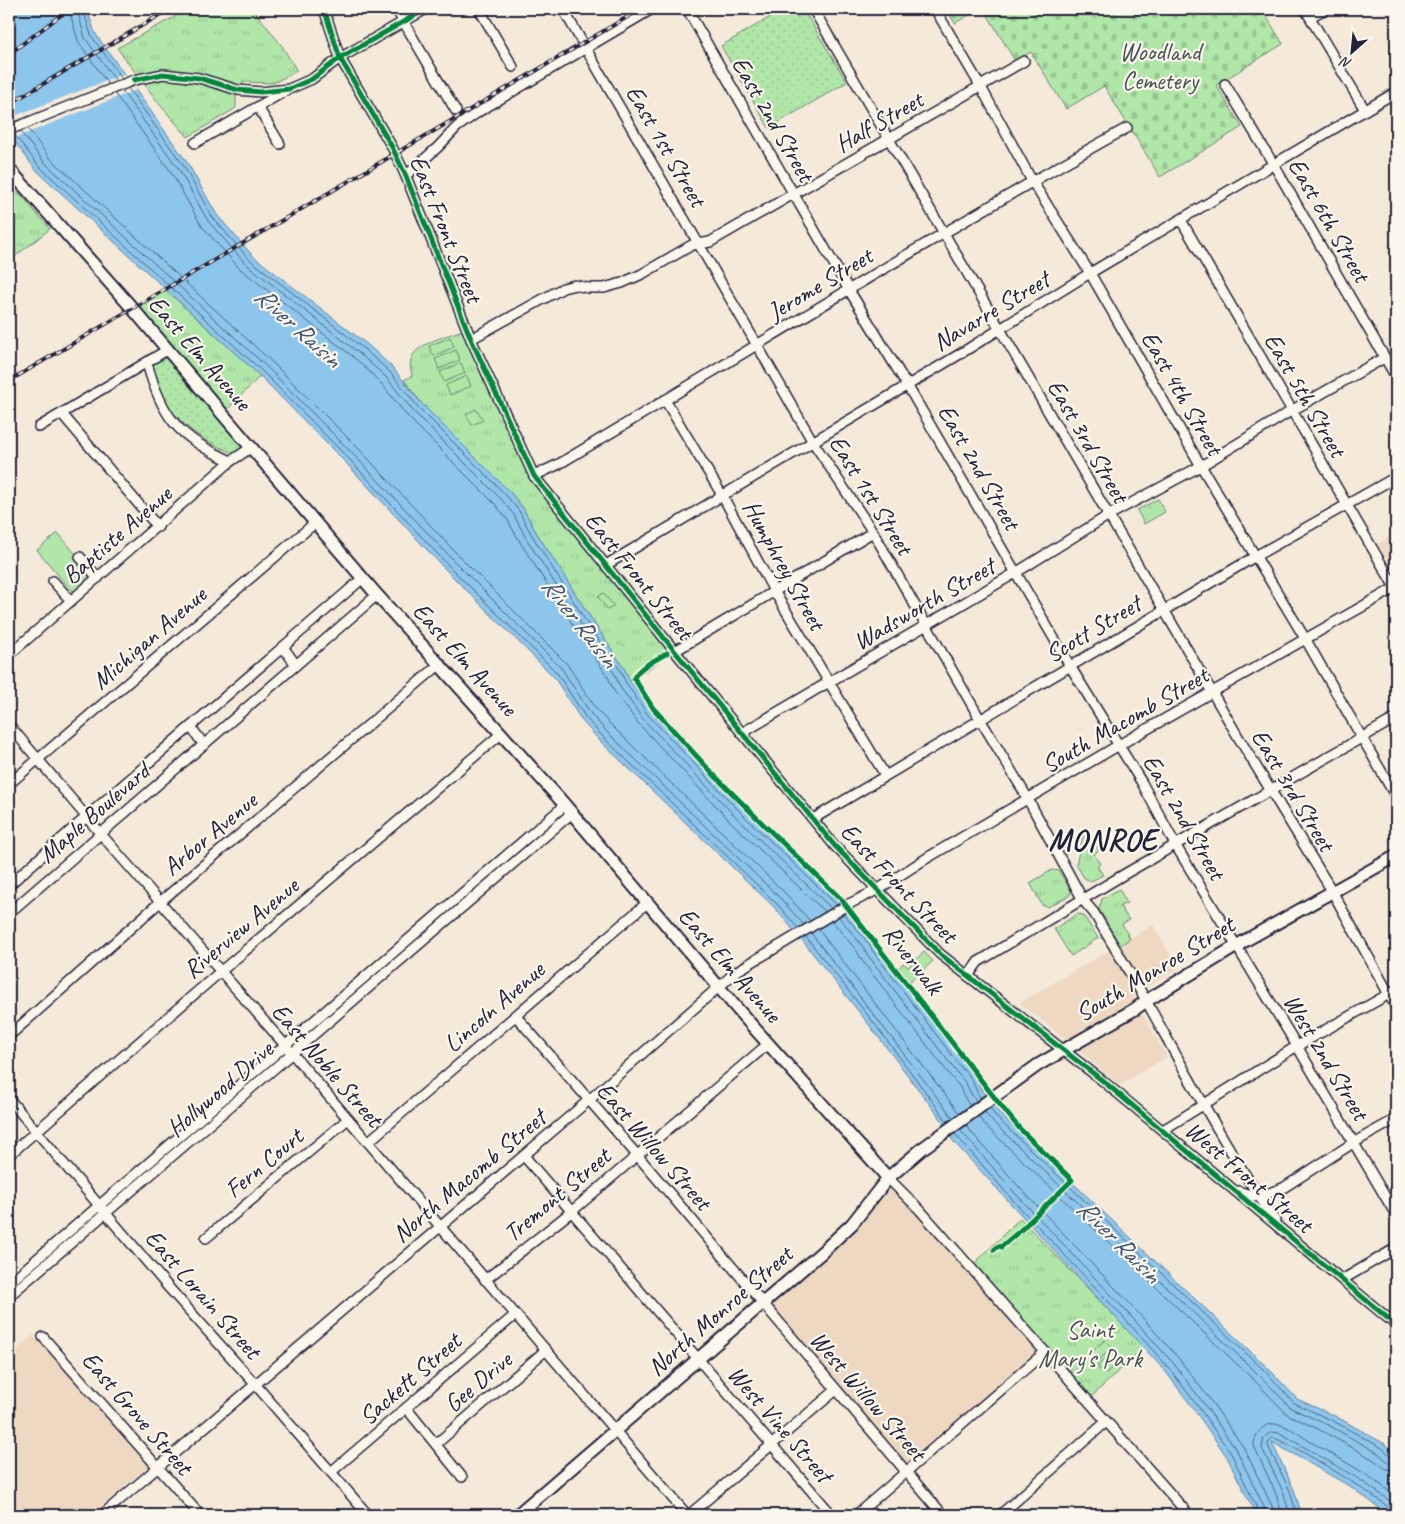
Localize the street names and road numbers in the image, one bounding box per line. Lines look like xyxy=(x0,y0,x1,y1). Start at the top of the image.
street label: East 2nd Street xyxy=(724,51,823,190)
street label: East 1st Street xyxy=(618,80,715,215)
street label: Half Street xyxy=(829,83,931,160)
street label: East Front Street xyxy=(402,151,491,310)
street label: East 6th Street xyxy=(1281,152,1379,290)
street label: Jerome Street xyxy=(761,239,881,328)
street label: Navarre Street xyxy=(927,262,1058,358)
street label: East Elm Avenue xyxy=(141,289,260,419)
street label: East 4th Street xyxy=(1134,325,1232,463)
street label: East 5th Street xyxy=(1257,327,1355,465)
street label: East 3rd Street xyxy=(1040,374,1137,511)
street label: East 2nd Street xyxy=(930,399,1029,538)
street label: East 1st Street xyxy=(822,429,922,563)
street label: Baptiste Avenue xyxy=(56,477,180,591)
street label: Humphrey Street xyxy=(735,494,834,638)
street label: East Front Street xyxy=(578,505,702,649)
street label: Wadsworth Street xyxy=(848,549,1004,657)
street label: Michigan Avenue xyxy=(85,578,214,697)
street label: Scott Street xyxy=(1039,586,1150,670)
street label: East Elm Avenue xyxy=(405,595,526,724)
street label: South Macomb Street xyxy=(1036,658,1216,781)
street label: East 3rd Street xyxy=(1244,723,1343,859)
street label: East 2nd Street xyxy=(1135,749,1234,888)
street label: Maple Boulevard xyxy=(32,754,159,870)
street label: Arbor Avenue xyxy=(156,784,265,883)
street label: East Front Street xyxy=(833,816,966,952)
street label: Riverview Avenue xyxy=(177,869,307,986)
street label: East Elm Avenue xyxy=(671,901,790,1031)
street label: South Monroe Street xyxy=(1070,908,1243,1029)
street label: Riverwalk xyxy=(876,919,951,1003)
street label: Lincoln Avenue xyxy=(437,953,553,1060)
street label: West 2nd Street xyxy=(1276,988,1378,1128)
street label: East Noble Street xyxy=(264,996,391,1136)
street label: Hollywood Drive xyxy=(160,1033,281,1144)
street label: East Willow Street xyxy=(589,1075,720,1219)
street label: North Macomb Street xyxy=(386,1100,555,1250)
street label: West Front Street xyxy=(1178,1114,1322,1242)
street label: Fern Court xyxy=(218,1119,312,1205)
street label: Tremont Street xyxy=(497,1139,619,1249)
street label: East Lorain Street xyxy=(138,1223,270,1368)
street label: North Monroe Street xyxy=(641,1237,801,1383)
street label: Sackett Street xyxy=(352,1324,470,1432)
street label: West Willow Street xyxy=(803,1324,935,1470)
street label: Gee Drive xyxy=(437,1343,520,1420)
street label: East Grove Street xyxy=(75,1345,201,1483)
street label: West Vine Street xyxy=(720,1359,842,1492)

